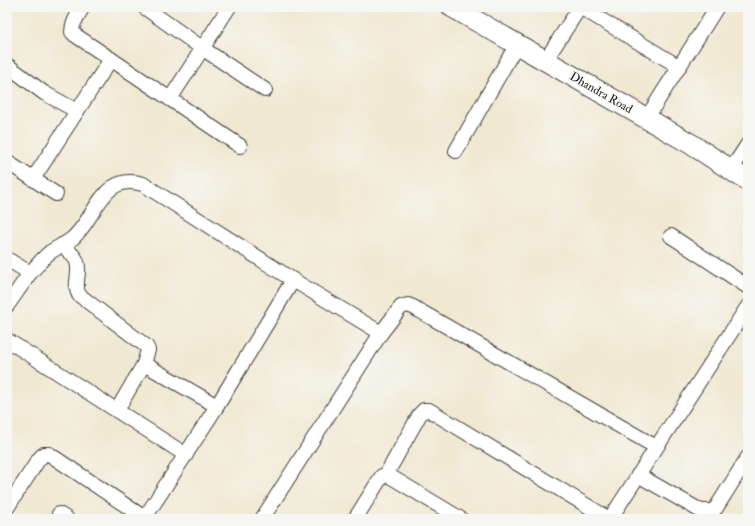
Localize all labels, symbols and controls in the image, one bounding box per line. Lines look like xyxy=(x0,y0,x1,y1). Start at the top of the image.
street label: Dhandra Road xyxy=(567,69,635,117)

